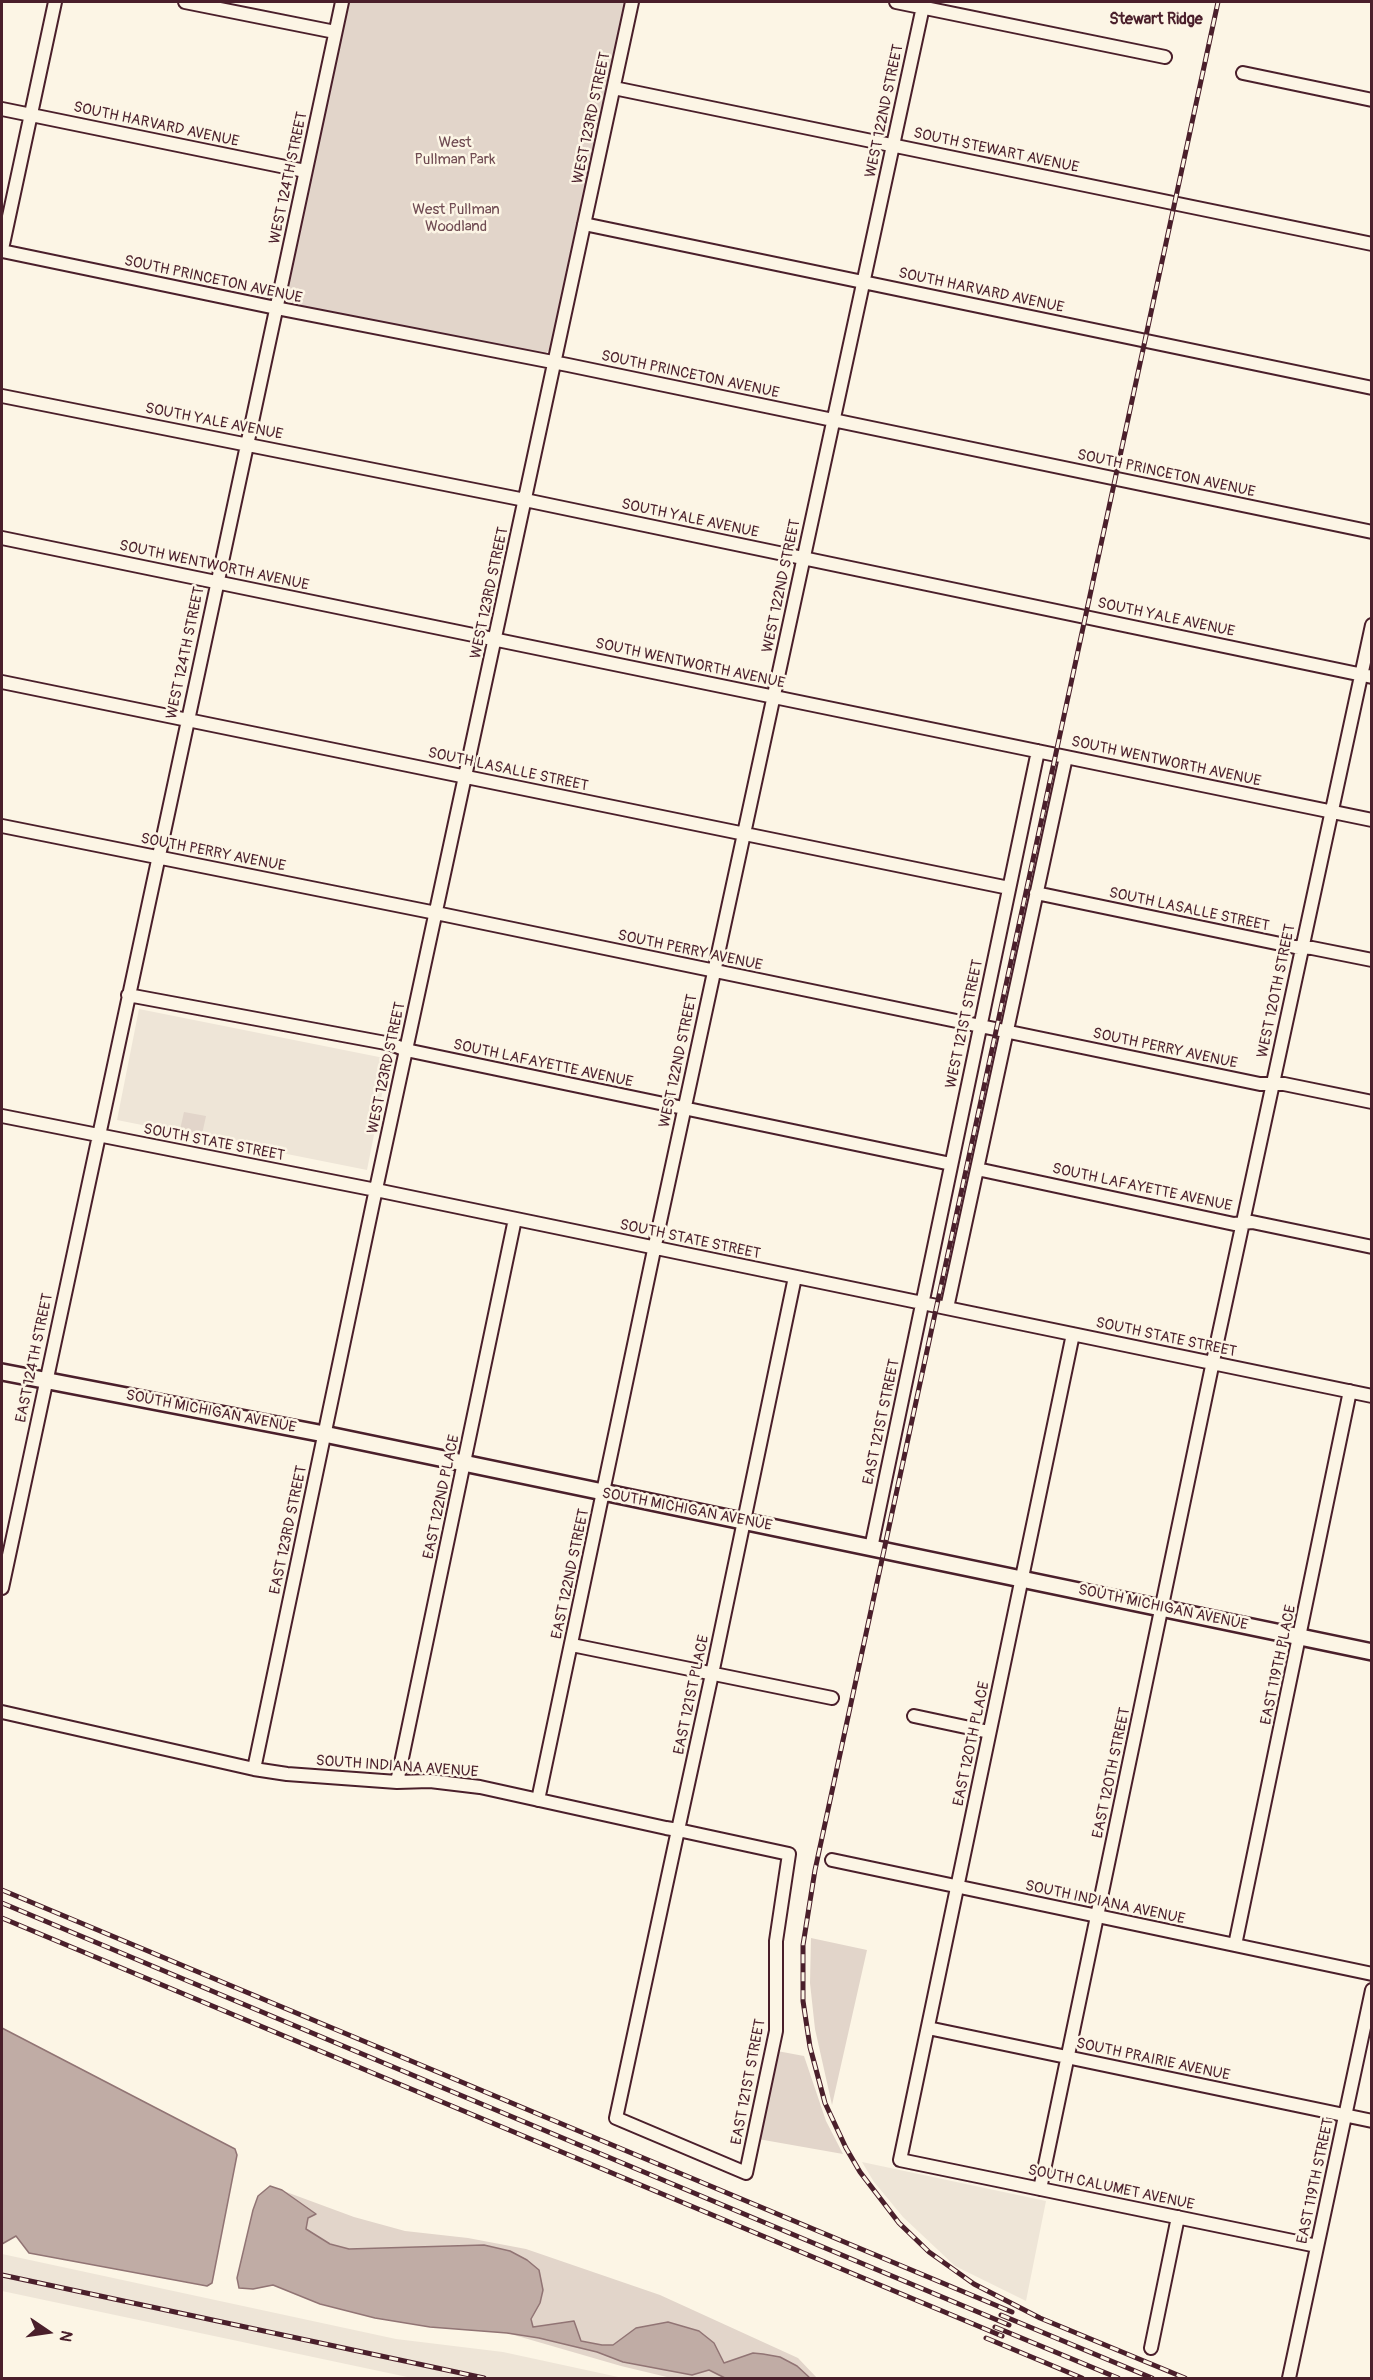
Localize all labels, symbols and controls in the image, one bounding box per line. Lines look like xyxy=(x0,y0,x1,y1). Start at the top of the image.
district label: Stewart Ridge xyxy=(1109,10,1203,30)
street label: WEST 122ND STREET xyxy=(862,43,908,179)
street label: WEST 123RD STREET xyxy=(569,51,615,185)
street label: SOUTH HARVARD AVENUE xyxy=(72,99,240,151)
street label: WEST 124TH STREET xyxy=(266,110,312,246)
street label: SOUTH STEWART AVENUE xyxy=(912,125,1080,177)
park label: West Pullman Park xyxy=(415,134,495,169)
park label: West Pullman Woodland xyxy=(412,201,500,236)
street label: SOUTH PRINCETON AVENUE xyxy=(122,252,304,308)
street label: SOUTH HARVARD AVENUE xyxy=(897,265,1065,317)
street label: SOUTH PRINCETON AVENUE xyxy=(599,347,781,403)
street label: SOUTH YALE AVENUE xyxy=(144,400,284,444)
street label: SOUTH PRINCETON AVENUE xyxy=(1075,446,1257,502)
street label: SOUTH YALE AVENUE xyxy=(620,496,760,542)
street label: WEST 122ND STREET xyxy=(759,518,805,654)
street label: WEST 123RD STREET xyxy=(467,526,513,660)
street label: SOUTH WENTWORTH AVENUE xyxy=(118,537,310,595)
street label: WEST 124TH STREET xyxy=(163,585,209,721)
street label: SOUTH YALE AVENUE xyxy=(1096,595,1236,641)
street label: SOUTH WENTWORTH AVENUE xyxy=(594,635,786,693)
street label: SOUTH WENTWORTH AVENUE xyxy=(1070,733,1262,791)
street label: SOUTH LASALLE STREET xyxy=(426,744,590,796)
street label: SOUTH PERRY AVENUE xyxy=(139,830,287,876)
street label: SOUTH LASALLE STREET xyxy=(1107,884,1271,936)
street label: WEST 120TH STREET xyxy=(1254,923,1300,1059)
street label: SOUTH PERRY AVENUE xyxy=(616,927,764,975)
street label: WEST 121ST STREET xyxy=(943,958,987,1090)
street label: WEST 122ND STREET xyxy=(656,993,702,1129)
street label: WEST 123RD STREET xyxy=(364,1001,410,1135)
street label: SOUTH PERRY AVENUE xyxy=(1091,1025,1239,1073)
street label: SOUTH LAFAYETTE AVENUE xyxy=(452,1036,634,1092)
street label: SOUTH STATE STREET xyxy=(142,1120,286,1166)
street label: SOUTH LAFAYETTE AVENUE xyxy=(1051,1160,1233,1216)
street label: SOUTH STATE STREET xyxy=(618,1216,762,1264)
street label: EAST 124TH STREET xyxy=(13,1292,57,1424)
street label: SOUTH STATE STREET xyxy=(1094,1314,1238,1362)
street label: EAST 121ST STREET xyxy=(860,1358,904,1486)
street label: SOUTH MICHIGAN AVENUE xyxy=(124,1387,298,1437)
street label: EAST 122ND PLACE xyxy=(420,1433,464,1561)
street label: EAST 123RD STREET xyxy=(267,1464,311,1596)
street label: SOUTH MICHIGAN AVENUE xyxy=(600,1485,774,1535)
street label: EAST 122ND STREET xyxy=(548,1507,594,1641)
street label: SOUTH MICHIGAN AVENUE xyxy=(1076,1581,1250,1635)
street label: EAST 119TH PLACE xyxy=(1258,1604,1300,1726)
street label: EAST 121ST PLACE xyxy=(671,1634,713,1756)
street label: EAST 120TH PLACE xyxy=(950,1680,994,1808)
street label: EAST 120TH STREET xyxy=(1089,1706,1135,1840)
street label: SOUTH INDIANA AVENUE xyxy=(315,1752,479,1782)
street label: SOUTH INDIANA AVENUE xyxy=(1023,1877,1187,1929)
street label: EAST 121ST STREET xyxy=(728,2017,770,2147)
street label: SOUTH PRAIRIE AVENUE xyxy=(1074,2035,1232,2085)
street label: EAST 119TH STREET xyxy=(1294,2116,1338,2246)
street label: SOUTH CALUMET AVENUE xyxy=(1026,2162,1196,2214)
north arrow xyxy=(18,2302,78,2362)
text: N xyxy=(55,2329,77,2344)

